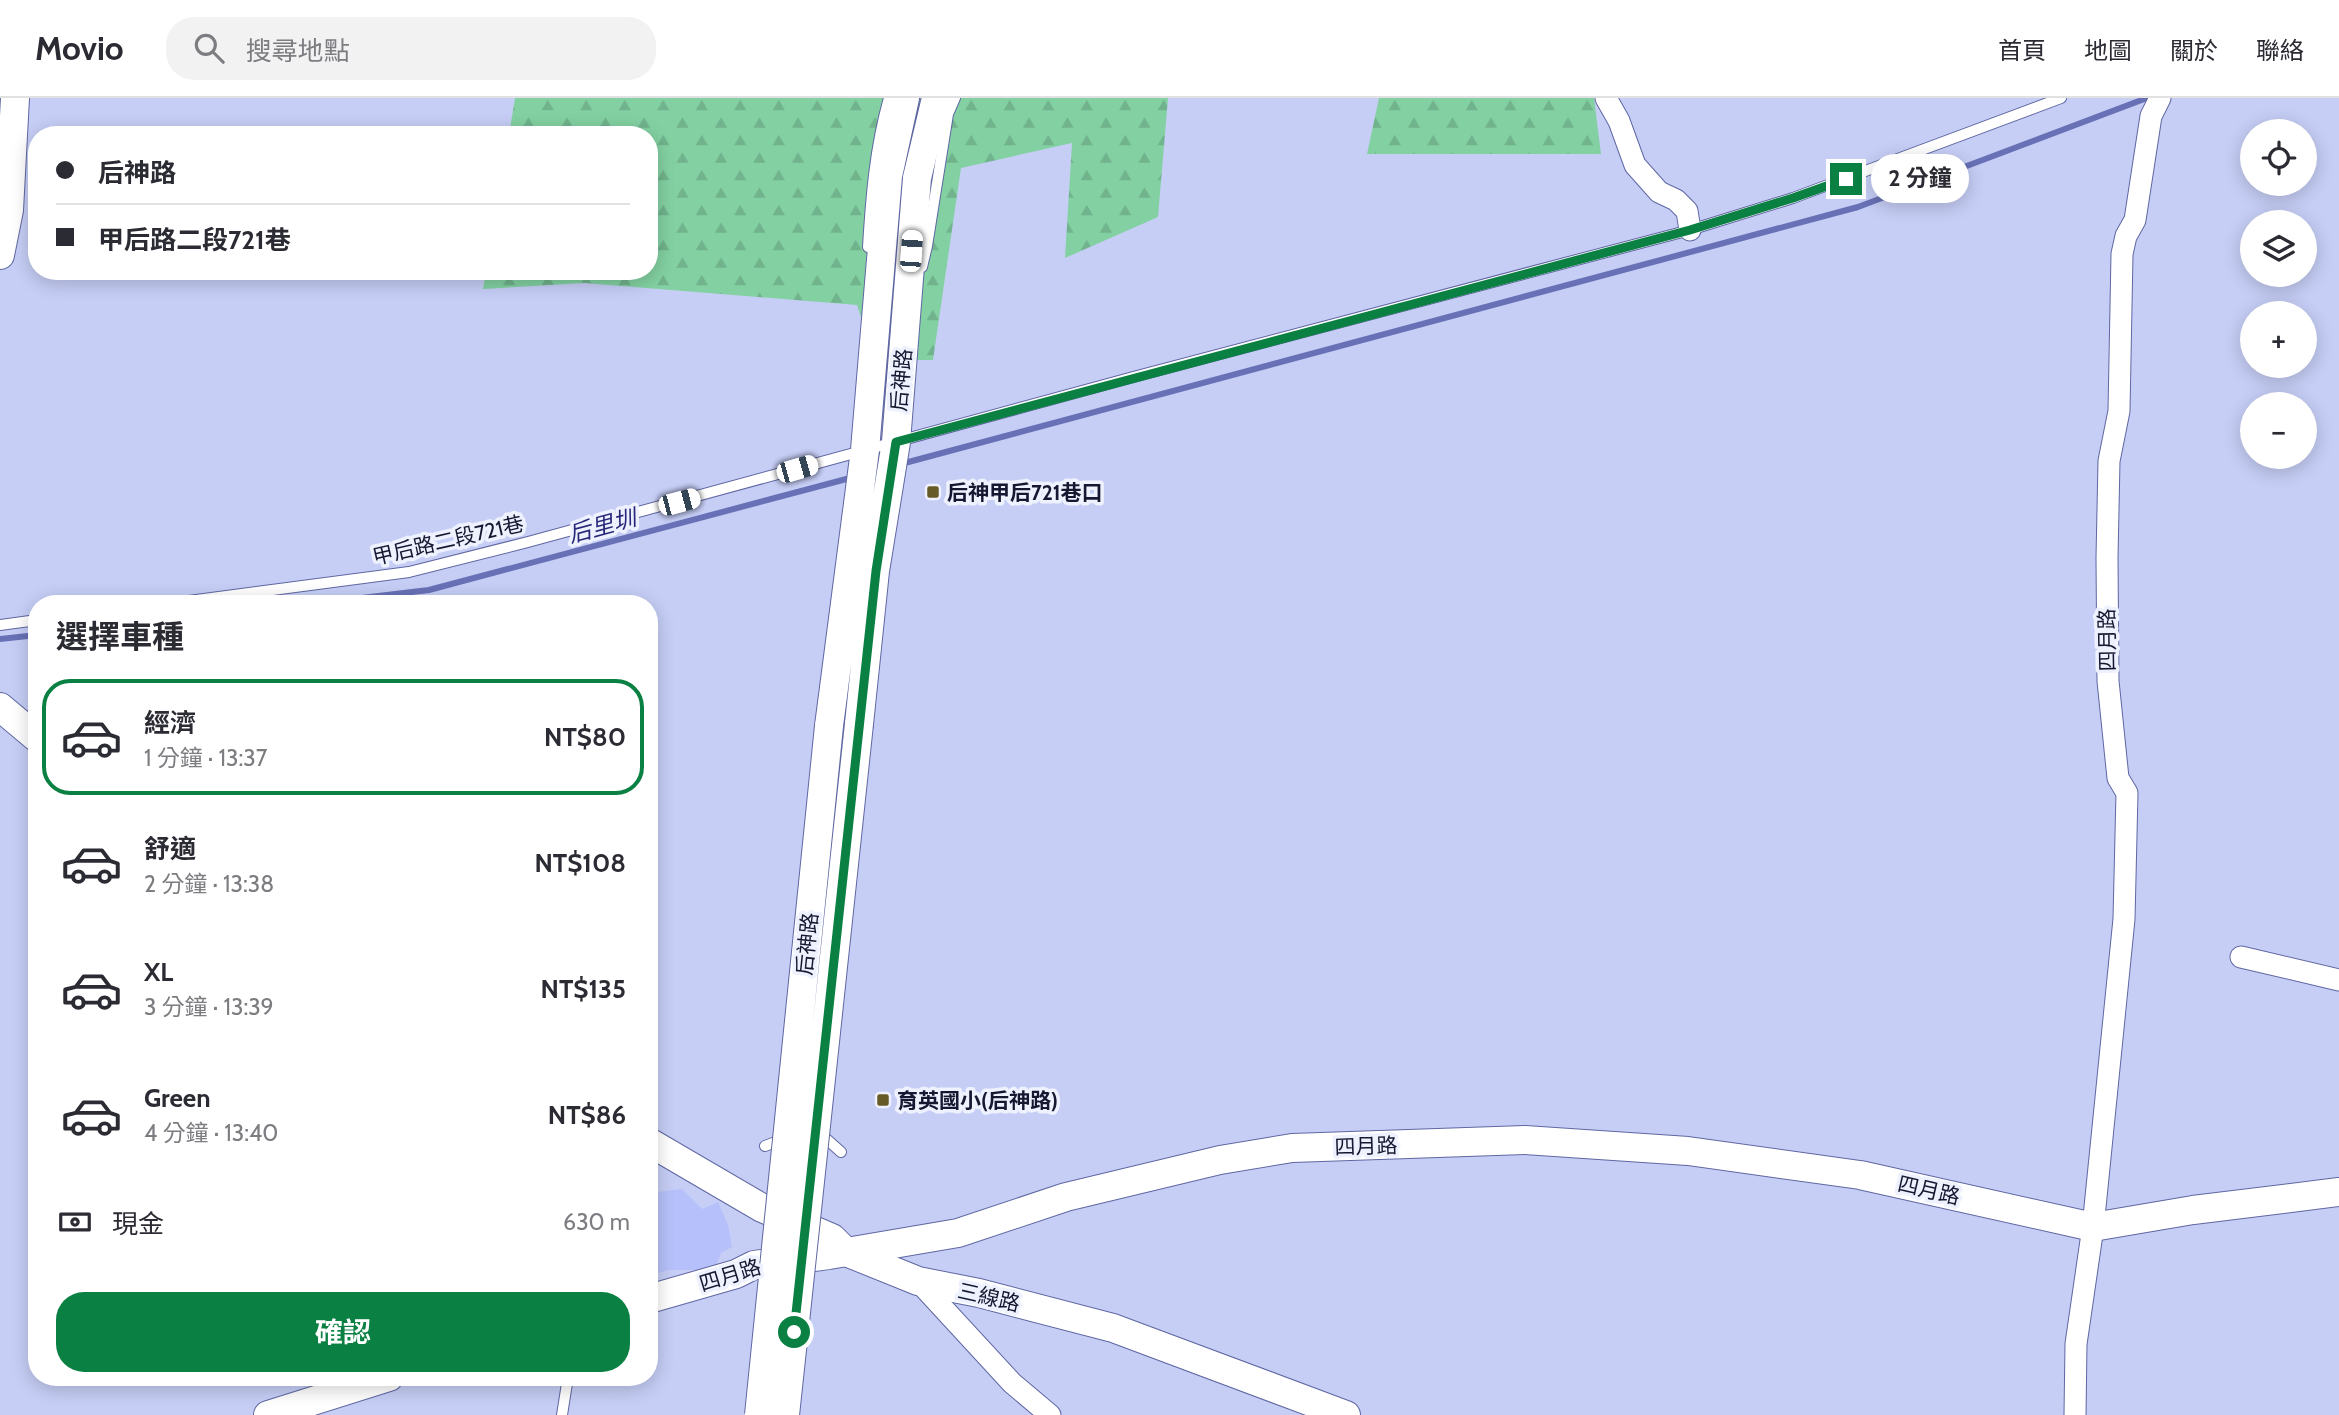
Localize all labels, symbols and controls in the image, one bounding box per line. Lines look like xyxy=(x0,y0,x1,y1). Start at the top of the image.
search box xyxy=(166,17,656,80)
text: Movio xyxy=(35,28,124,68)
icon: search xyxy=(190,29,228,67)
text: 搜尋地點 xyxy=(246,35,350,67)
text: 首頁 xyxy=(1998,36,2046,65)
text: 地圖 xyxy=(2084,36,2132,65)
text: 關於 xyxy=(2170,36,2218,65)
text: 聯絡 xyxy=(2256,36,2304,65)
map controls xyxy=(2240,119,2317,469)
button: locate xyxy=(2240,119,2317,196)
callout: 2 分鐘 xyxy=(1870,154,1968,204)
text: 后神路 xyxy=(98,157,176,189)
route end xyxy=(1830,163,1862,195)
text: 2 分鐘 xyxy=(1888,164,1952,192)
button: layers xyxy=(2240,210,2317,287)
text: 甲后路二段721巷 xyxy=(98,224,291,256)
car xyxy=(900,229,923,273)
button: + xyxy=(2240,301,2317,378)
street label: 后神路 xyxy=(886,348,916,412)
button: − xyxy=(2240,392,2317,469)
car xyxy=(774,453,821,485)
place label: 后神甲后721巷口 xyxy=(947,480,1103,505)
marker: 后神甲后721巷口 xyxy=(925,484,941,500)
car xyxy=(656,486,703,518)
water label: 后里圳 xyxy=(565,503,642,548)
street label: 甲后路二段721巷 xyxy=(370,510,526,570)
street label: 四月路 xyxy=(2094,608,2120,672)
text: 選擇車種 xyxy=(56,617,184,656)
icon: car xyxy=(60,706,123,769)
text: 經濟 xyxy=(144,707,196,739)
text: NT$80 xyxy=(544,721,626,753)
text: 1 分鐘 · 13:37 xyxy=(144,744,267,772)
icon: car xyxy=(60,832,123,895)
text: 舒適 xyxy=(144,833,196,865)
text: NT$108 xyxy=(534,847,626,879)
text: 2 分鐘 · 13:38 xyxy=(144,870,274,898)
street label: 后神路 xyxy=(791,911,823,977)
text: XL xyxy=(144,956,173,988)
icon: car xyxy=(60,958,123,1021)
text: NT$135 xyxy=(541,973,626,1005)
text: 3 分鐘 · 13:39 xyxy=(144,993,274,1021)
text: Green xyxy=(144,1082,211,1114)
icon: car xyxy=(60,1084,123,1147)
place label: 育英國小(后神路) xyxy=(897,1088,1058,1113)
marker: 育英國小(后神路) xyxy=(875,1092,891,1108)
text: NT$86 xyxy=(548,1099,626,1131)
text: 4 分鐘 · 13:40 xyxy=(144,1119,278,1147)
street label: 四月路 xyxy=(1334,1132,1398,1160)
street label: 四月路 xyxy=(1895,1171,1963,1209)
icon: cash xyxy=(56,1203,94,1241)
text: 現金 xyxy=(112,1208,164,1240)
text: 630 m xyxy=(563,1208,630,1236)
street label: 四月路 xyxy=(696,1254,764,1296)
street label: 三線路 xyxy=(955,1278,1023,1316)
button: 確認 xyxy=(56,1292,630,1372)
route start xyxy=(778,1316,810,1348)

